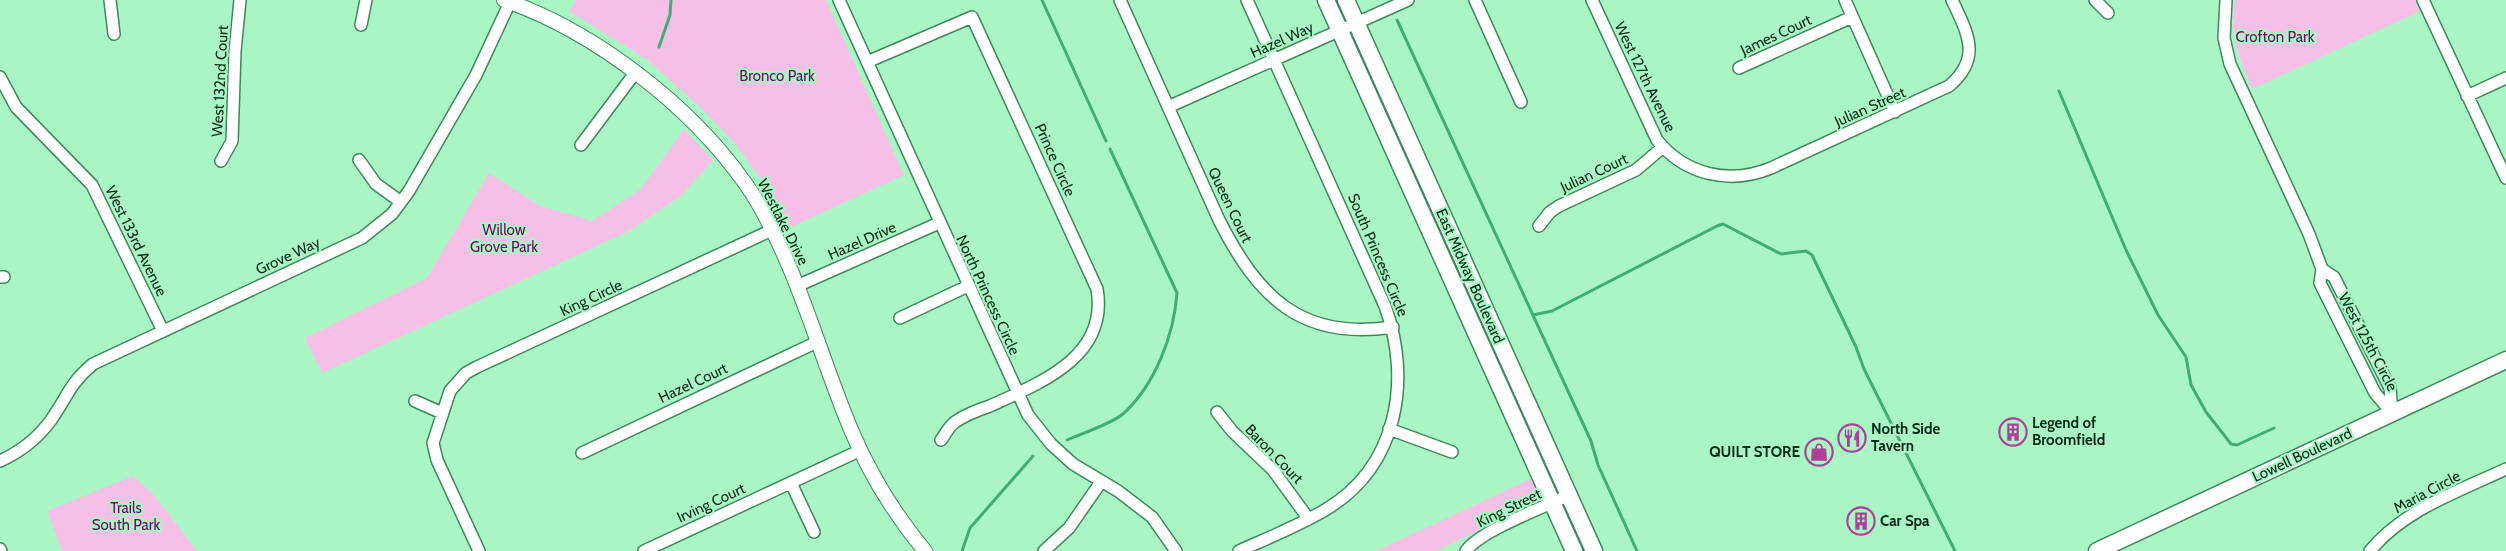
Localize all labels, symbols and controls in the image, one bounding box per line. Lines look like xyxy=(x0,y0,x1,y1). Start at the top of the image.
street label: James Court xyxy=(1737,11,1814,60)
street label: Hazel Way xyxy=(1248,18,1317,62)
street label: West 127th Avenue xyxy=(1611,19,1680,135)
street label: West 132nd Court xyxy=(208,25,232,137)
park label: Crofton Park xyxy=(2236,28,2315,46)
park label: Bronco Park xyxy=(739,67,815,85)
street label: Julian Street xyxy=(1831,83,1908,131)
street label: Prince Circle xyxy=(1031,121,1079,200)
street label: Julian Court xyxy=(1557,150,1630,197)
street label: Queen Court xyxy=(1204,164,1256,246)
street label: Westlake Drive xyxy=(754,176,813,268)
street label: West 133rd Avenue xyxy=(101,183,171,300)
street label: South Princess Circle xyxy=(1344,191,1412,319)
street label: East Midway Boulevard xyxy=(1432,206,1508,346)
street label: Hazel Drive xyxy=(825,218,899,264)
park label: Willow Grove Park xyxy=(470,221,538,256)
street label: North Princess Circle xyxy=(952,232,1024,358)
street label: Grove Way xyxy=(253,233,323,279)
street label: King Circle xyxy=(557,276,625,320)
street label: West 125th Circle xyxy=(2335,290,2402,395)
street label: Hazel Court xyxy=(656,359,730,407)
place label: Legend of Broomfield xyxy=(2032,414,2105,449)
building icon: Legend of Broomfield xyxy=(1998,417,2028,447)
place label: North Side Tavern xyxy=(1871,420,1940,455)
street label: Baron Court xyxy=(1241,421,1307,487)
restaurant icon: North Side Tavern xyxy=(1837,423,1867,453)
street label: Lowell Boulevard xyxy=(2249,424,2355,486)
shop icon: QUILT STORE xyxy=(1804,437,1834,467)
place label: QUILT STORE xyxy=(1709,443,1800,461)
street label: Maria Circle xyxy=(2390,467,2464,517)
street label: Irving Court xyxy=(674,479,748,527)
street label: King Street xyxy=(1474,485,1544,531)
park label: Trails South Park xyxy=(92,499,161,534)
building icon: Car Spa xyxy=(1846,506,1876,536)
place label: Car Spa xyxy=(1880,512,1930,530)

